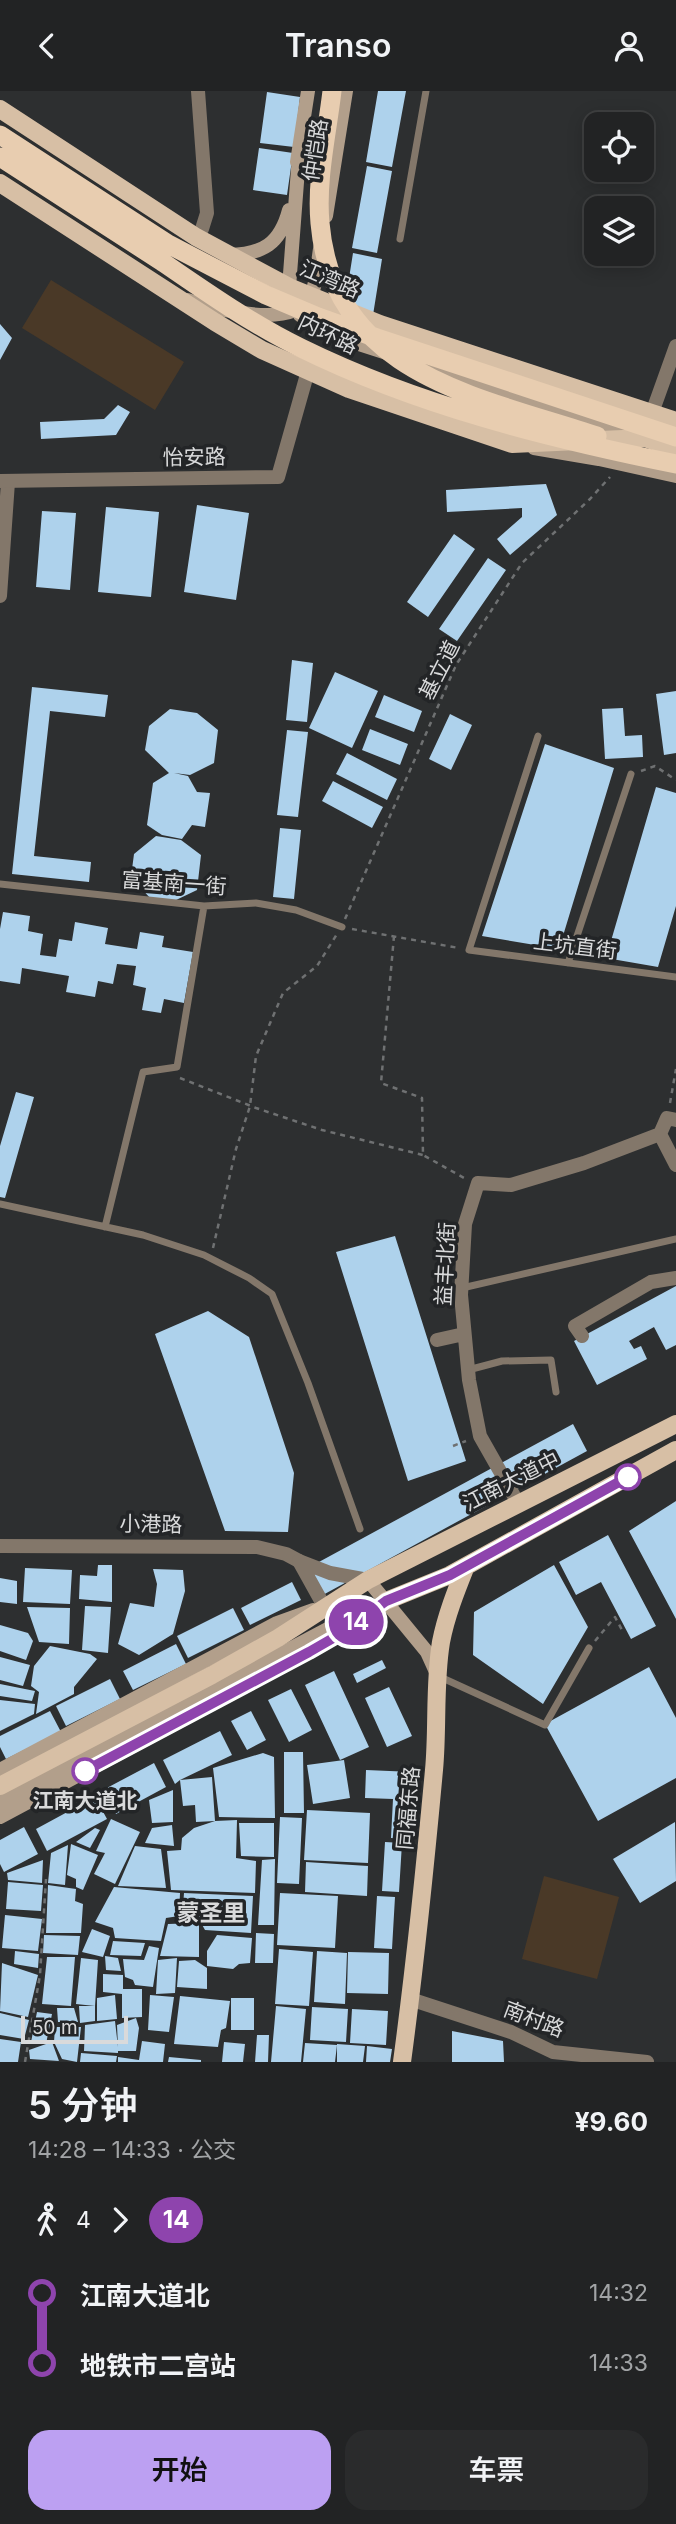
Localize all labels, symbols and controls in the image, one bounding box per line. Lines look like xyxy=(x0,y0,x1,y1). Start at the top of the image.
text: Transo xyxy=(285,26,391,65)
icon: back xyxy=(28,27,66,65)
icon: person xyxy=(610,27,648,65)
map controls xyxy=(584,112,654,266)
button: locate xyxy=(584,112,654,182)
street label: 仲恺路 xyxy=(298,117,332,183)
button: layers xyxy=(584,196,654,266)
street label: 江湾路 xyxy=(296,255,364,303)
street label: 内环路 xyxy=(294,309,362,359)
street label: 怡安路 xyxy=(162,444,226,470)
street label: 基立道 xyxy=(414,636,464,704)
street label: 富基南一街 xyxy=(121,867,227,899)
street label: 上坑直街 xyxy=(532,928,618,964)
street label: 益丰北街 xyxy=(430,1221,460,1307)
street label: 江南大道中 xyxy=(459,1446,563,1516)
unlabelled marker xyxy=(615,1464,641,1490)
street label: 小港路 xyxy=(119,1511,183,1537)
line badge: 14 xyxy=(324,1599,388,1645)
text: 14 xyxy=(343,1607,369,1636)
marker: 江南大道北 xyxy=(72,1758,98,1784)
street label: 同福东路 xyxy=(392,1765,424,1851)
place label: 江南大道北 xyxy=(33,1788,138,1813)
district label: 蒙圣里 xyxy=(177,1899,246,1927)
street label: 南村路 xyxy=(500,1996,568,2042)
scale bar xyxy=(21,2013,128,2045)
text: 50 m xyxy=(32,2016,78,2039)
text: 5 分钟 xyxy=(28,2082,137,2128)
text: ¥9.60 xyxy=(575,2106,648,2137)
text: 14:28 – 14:33 · 公交 xyxy=(28,2136,236,2164)
icon: walk xyxy=(28,2201,66,2239)
icon: forward xyxy=(101,2201,139,2239)
text: 14 xyxy=(163,2205,189,2234)
text: 4 xyxy=(76,2206,91,2234)
text: 14:32 xyxy=(589,2279,648,2307)
text: 江南大道北 xyxy=(80,2280,210,2311)
text: 14:33 xyxy=(589,2349,648,2377)
text: 地铁市二宫站 xyxy=(80,2350,236,2381)
button: 开始 xyxy=(28,2430,331,2510)
button: 车票 xyxy=(345,2430,648,2510)

